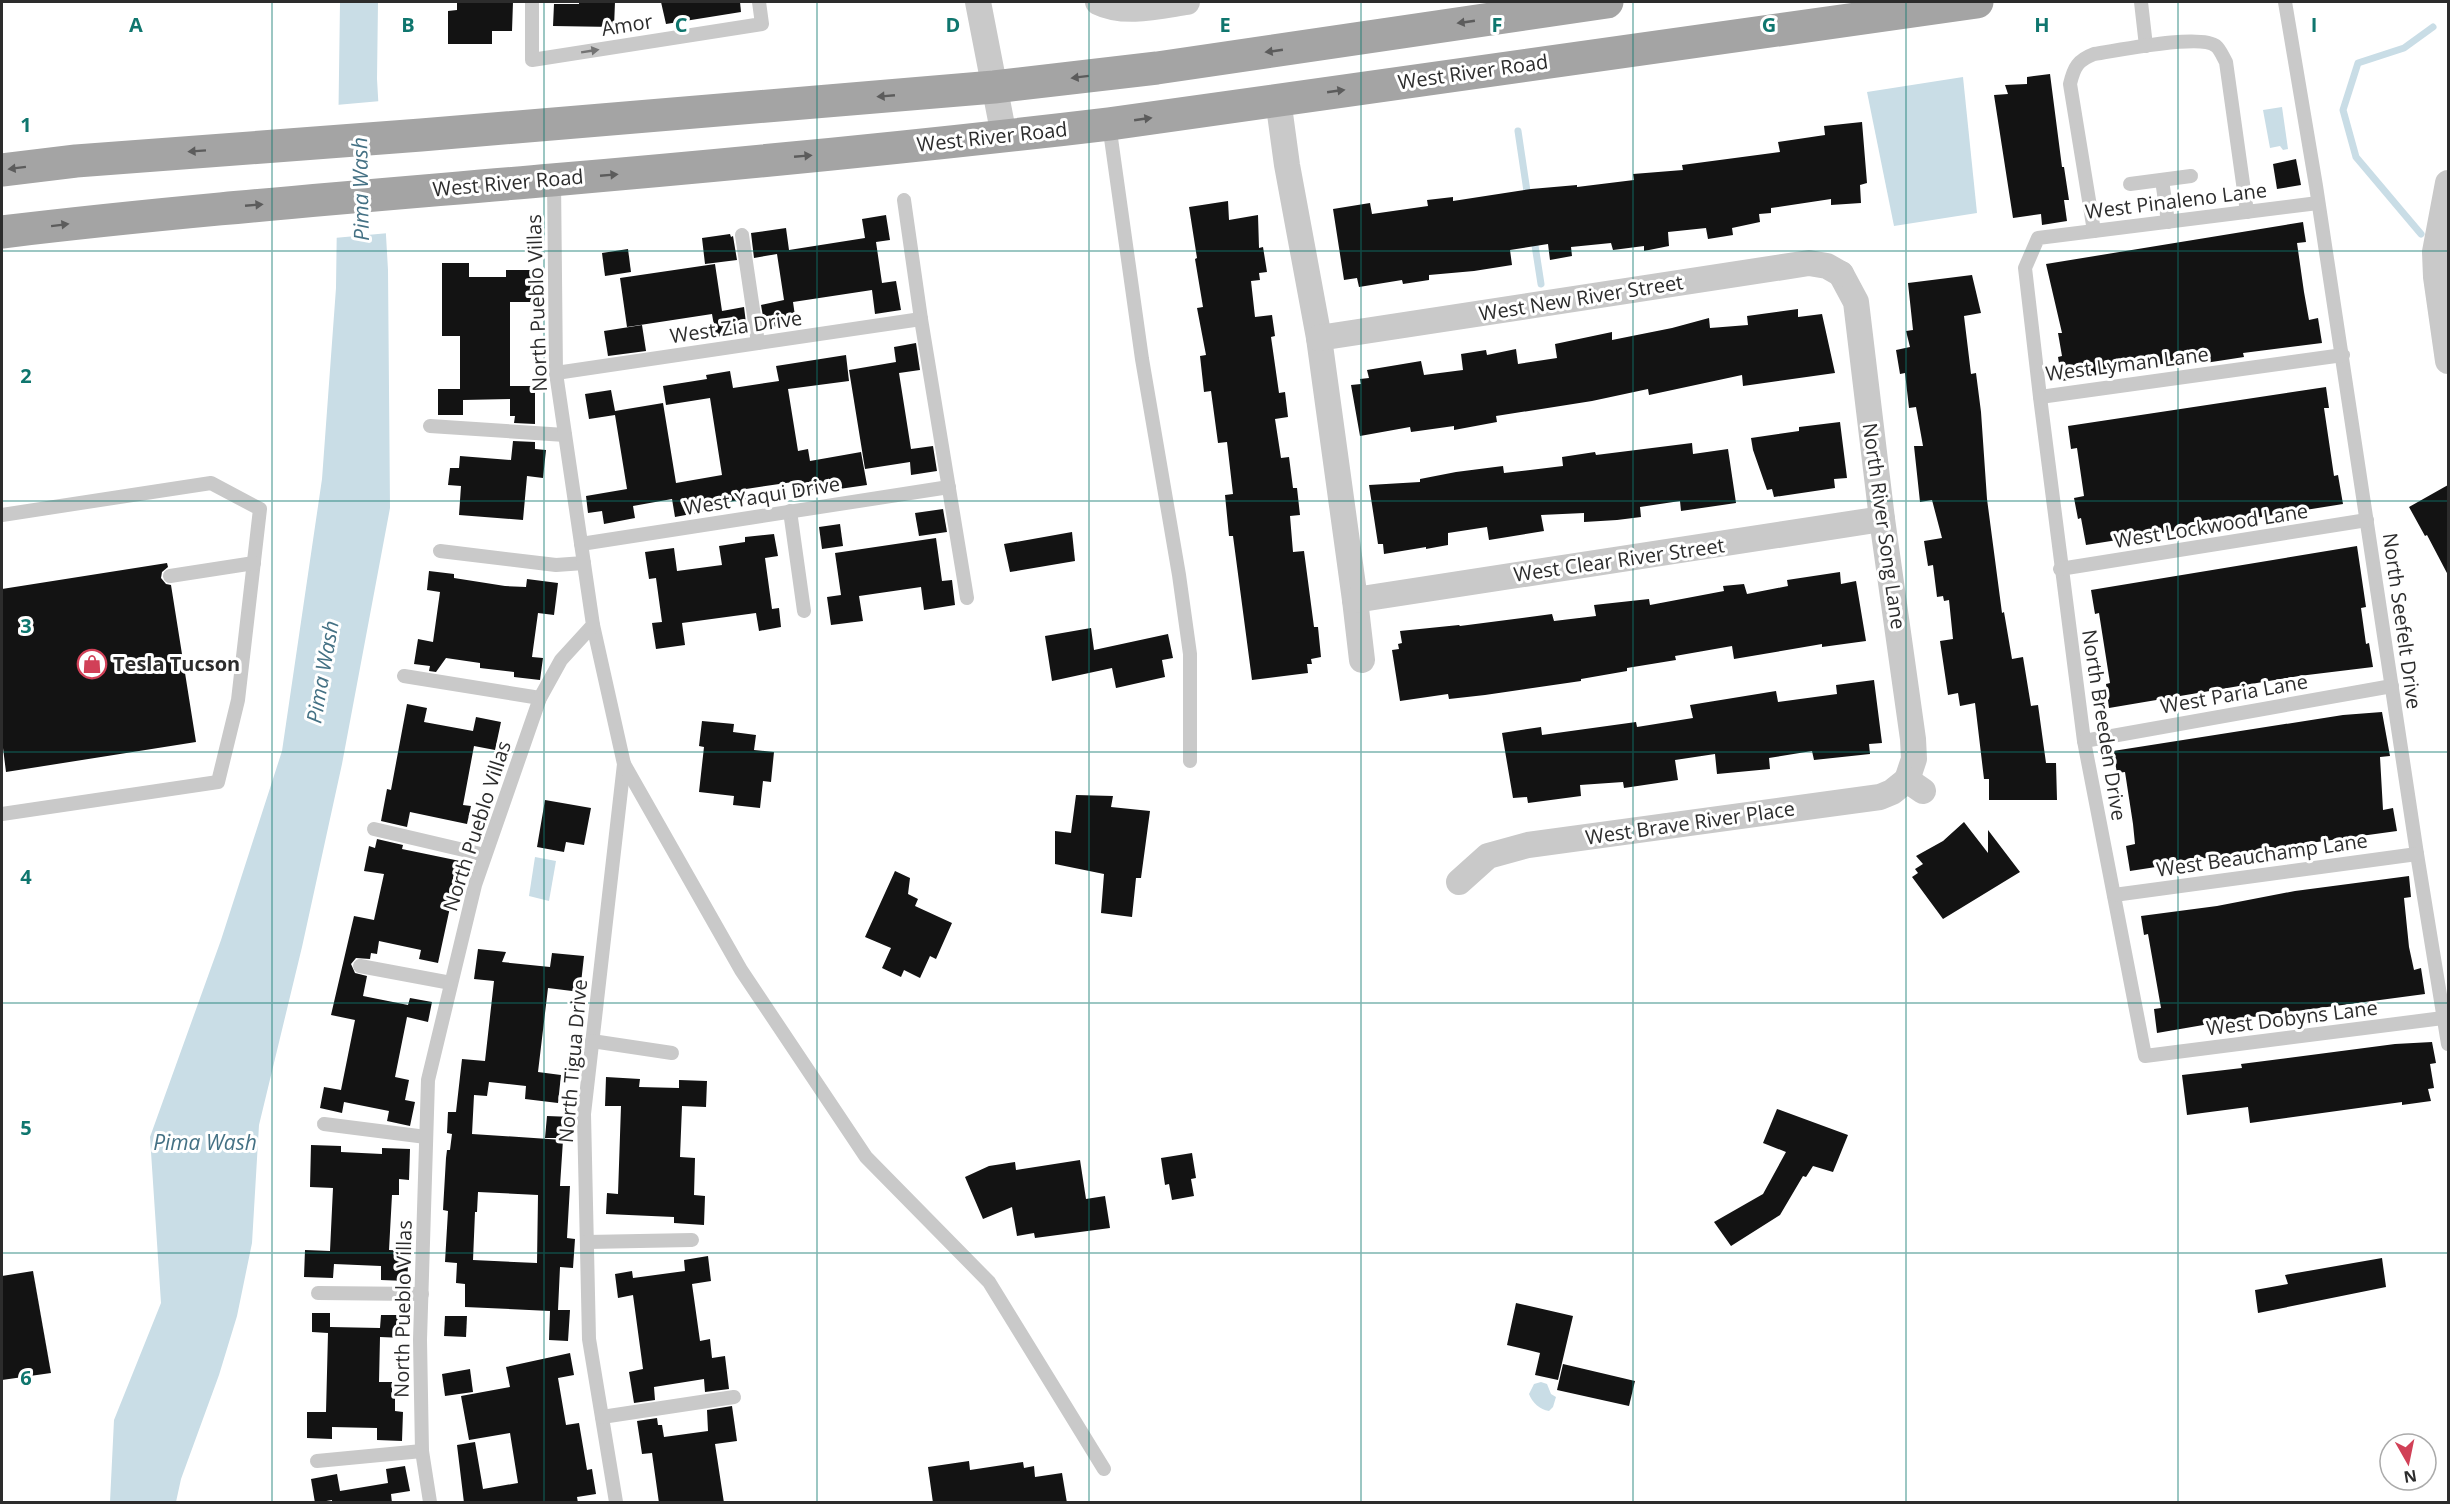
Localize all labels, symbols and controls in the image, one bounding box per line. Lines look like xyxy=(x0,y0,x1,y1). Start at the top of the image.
street label: Amor xyxy=(599,7,654,42)
text: A xyxy=(129,11,143,38)
text: B xyxy=(401,11,415,38)
text: C xyxy=(675,11,688,38)
text: D xyxy=(946,11,960,38)
text: E xyxy=(1219,11,1231,38)
text: F xyxy=(1492,11,1502,38)
text: G xyxy=(1762,11,1776,38)
text: H xyxy=(2034,11,2050,38)
text: I xyxy=(2311,11,2317,38)
one-way arrow xyxy=(1457,18,1476,27)
one-way arrow xyxy=(581,46,600,55)
one-way arrow xyxy=(1264,46,1283,55)
street label: West River Road xyxy=(1396,48,1550,95)
one-way arrow xyxy=(1071,72,1090,81)
one-way arrow xyxy=(1327,86,1346,96)
one-way arrow xyxy=(877,91,896,101)
text: 1 xyxy=(20,111,32,138)
one-way arrow xyxy=(1134,114,1153,123)
street label: West River Road xyxy=(915,115,1069,158)
water label: Pima Wash xyxy=(345,137,375,241)
one-way arrow xyxy=(188,147,207,156)
one-way arrow xyxy=(794,151,813,161)
street label: West River Road xyxy=(431,162,584,203)
one-way arrow xyxy=(8,163,27,173)
one-way arrow xyxy=(600,170,619,180)
street label: West Pinaleno Lane xyxy=(2084,176,2268,225)
one-way arrow xyxy=(244,200,263,210)
street label: North Pueblo Villas xyxy=(520,214,553,392)
one-way arrow xyxy=(50,220,69,230)
street label: West New River Street xyxy=(1477,268,1685,327)
street label: West Zia Drive xyxy=(668,304,804,349)
street label: West Lyman Lane xyxy=(2044,340,2210,387)
text: 2 xyxy=(20,362,32,389)
street label: North River Song Lane xyxy=(1857,421,1912,631)
street label: West Yaqui Drive xyxy=(682,470,842,521)
street label: West Lockwood Lane xyxy=(2112,497,2310,554)
street label: West Clear River Street xyxy=(1512,531,1726,588)
street label: North Seefelt Drive xyxy=(2377,531,2428,711)
text: 3 xyxy=(20,612,32,639)
water label: Pima Wash xyxy=(299,618,345,725)
street label: North Breeden Drive xyxy=(2076,627,2133,822)
shop icon: Tesla Tucson xyxy=(76,648,108,680)
place label: Tesla Tucson xyxy=(113,650,240,677)
street label: West Paria Lane xyxy=(2158,667,2310,720)
street label: North Pueblo Villas xyxy=(436,737,517,914)
street label: West Brave River Place xyxy=(1583,794,1796,851)
street label: West Beauchamp Lane xyxy=(2155,826,2369,883)
text: 4 xyxy=(20,863,32,890)
street label: North Tigua Drive xyxy=(552,978,593,1144)
street label: West Dobyns Lane xyxy=(2205,994,2379,1041)
text: 5 xyxy=(20,1114,32,1141)
water label: Pima Wash xyxy=(153,1128,257,1156)
street label: North Pueblo Villas xyxy=(387,1220,418,1398)
text: 6 xyxy=(20,1364,32,1391)
north arrow xyxy=(2378,1432,2438,1492)
text: N xyxy=(2402,1465,2418,1489)

